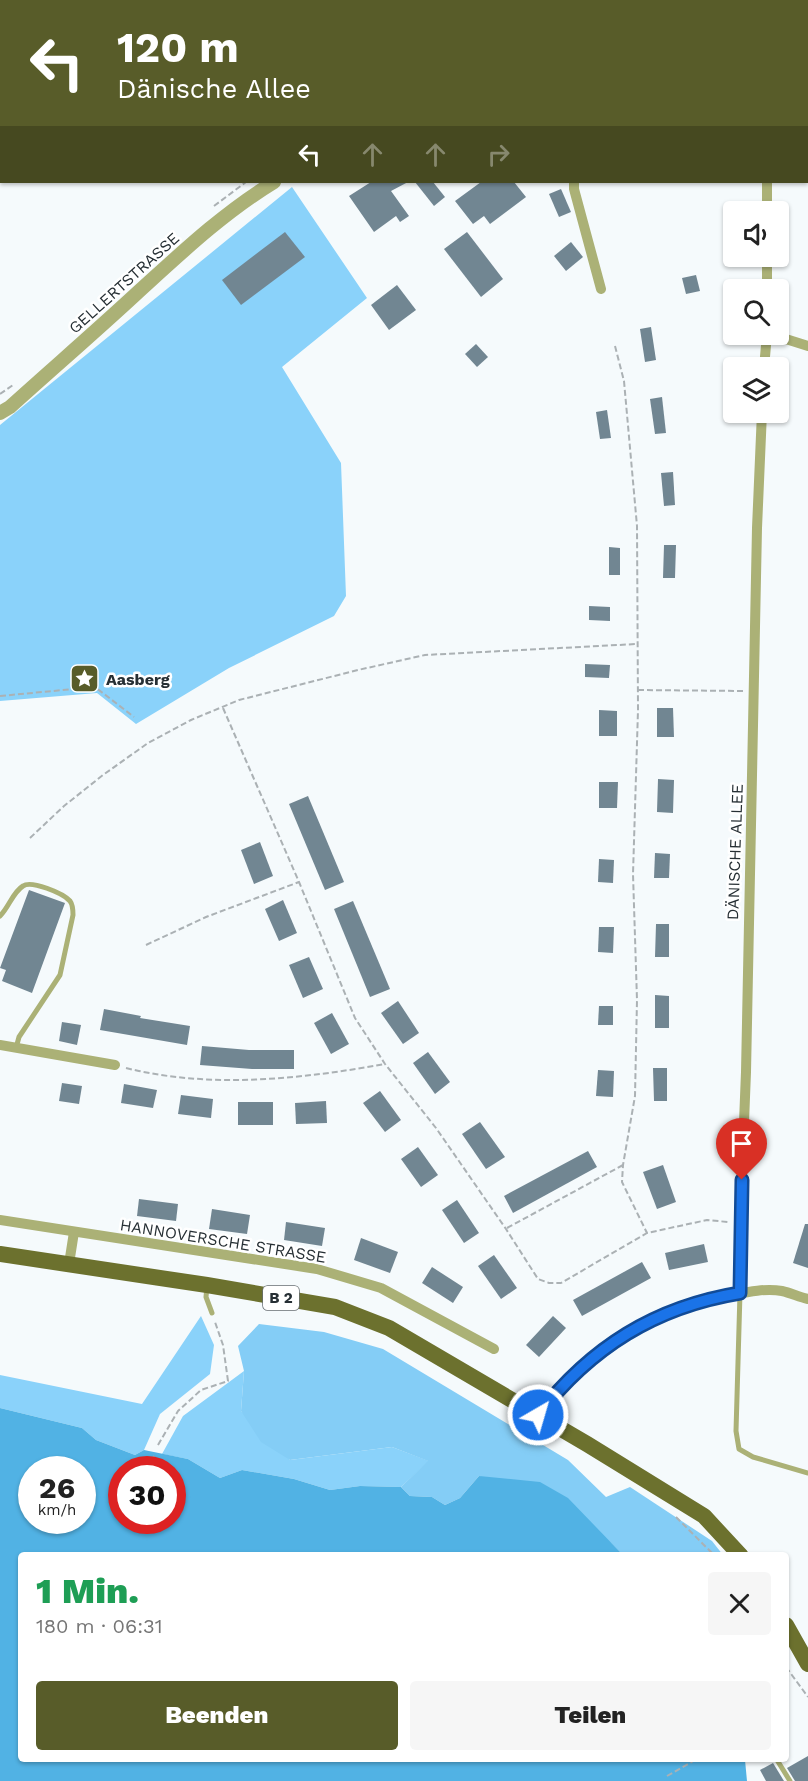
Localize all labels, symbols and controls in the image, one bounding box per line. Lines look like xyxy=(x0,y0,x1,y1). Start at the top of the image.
text: 120 m xyxy=(117,23,239,72)
icon: left xyxy=(18,24,96,102)
text: Dänische Allee xyxy=(117,73,311,105)
icon: left xyxy=(293,138,326,171)
icon: ahead xyxy=(356,138,389,171)
icon: ahead xyxy=(419,138,452,171)
icon: right xyxy=(482,138,515,171)
map controls xyxy=(723,201,789,423)
button: sound xyxy=(723,201,789,267)
street label: GELLERTSTRASSE xyxy=(65,228,183,338)
button: search xyxy=(723,279,789,345)
button: layers xyxy=(723,357,789,423)
place icon: Aasberg xyxy=(69,663,101,695)
place label: Aasberg xyxy=(106,670,170,689)
street label: DÄNISCHE ALLEE xyxy=(723,784,747,920)
pin xyxy=(716,1118,767,1180)
icon: arrive xyxy=(725,1127,758,1160)
street label: HANNOVERSCHE STRASSE xyxy=(119,1215,327,1267)
road number: B 2 xyxy=(263,1286,299,1310)
position arrow xyxy=(506,1383,570,1447)
speed limit sign: 30 xyxy=(108,1456,186,1534)
text: 26 xyxy=(39,1470,75,1505)
text: km/h xyxy=(38,1501,76,1519)
text: 1 Min. xyxy=(36,1570,139,1612)
button: close xyxy=(708,1572,771,1635)
text: 180 m · 06:31 xyxy=(36,1614,163,1638)
button: Beenden xyxy=(36,1681,398,1750)
button: Teilen xyxy=(410,1681,771,1750)

